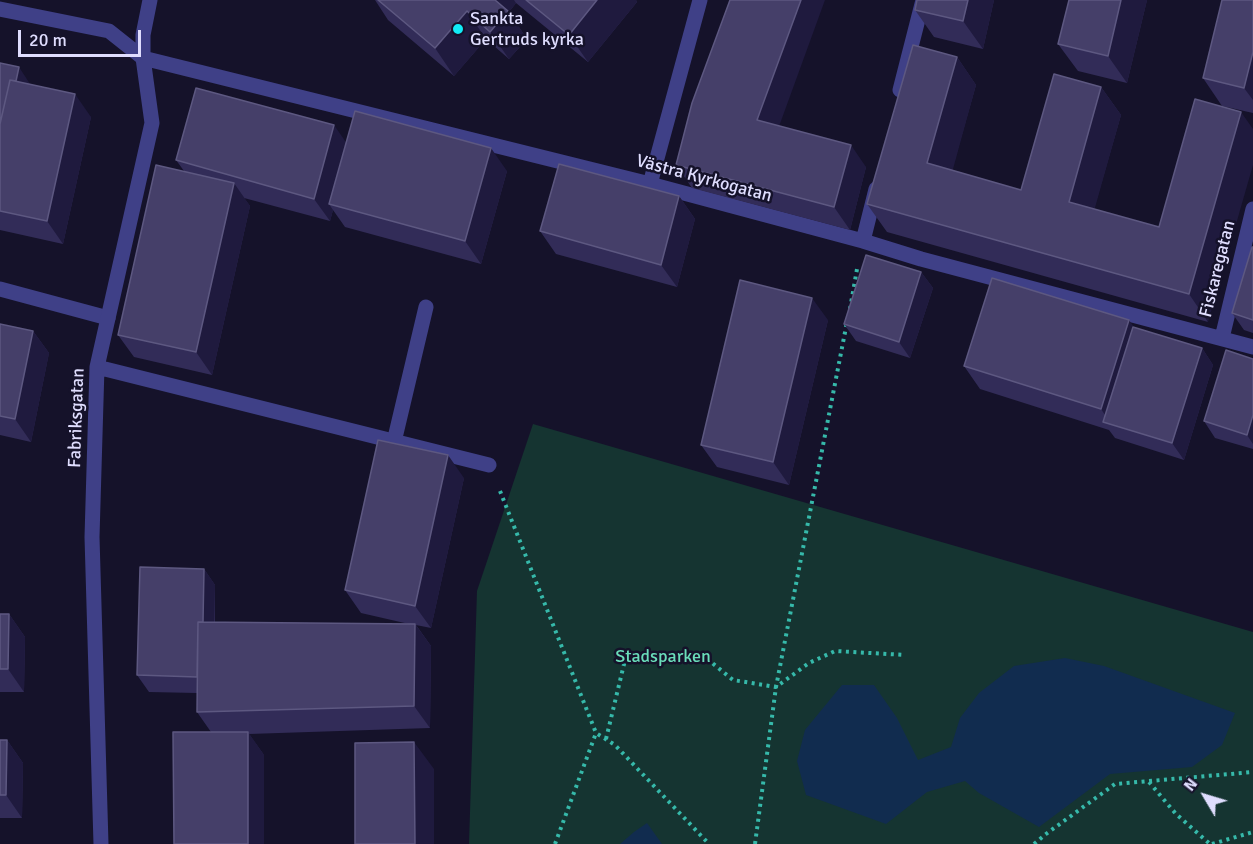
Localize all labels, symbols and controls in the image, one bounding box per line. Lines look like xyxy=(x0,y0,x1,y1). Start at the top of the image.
place label: Sankta Gertruds kyrka xyxy=(470,8,584,50)
scale bar xyxy=(21,18,144,56)
marker: Sankta Gertruds kyrka xyxy=(451,22,465,36)
text: 20 m xyxy=(29,29,67,51)
street label: Västra Kyrkogatan xyxy=(634,150,774,208)
street label: Fiskaregatan xyxy=(1196,218,1240,320)
street label: Fabriksgatan xyxy=(64,368,90,468)
park label: Stadsparken xyxy=(615,646,711,668)
north arrow xyxy=(1175,766,1235,826)
text: N xyxy=(1180,774,1202,795)

